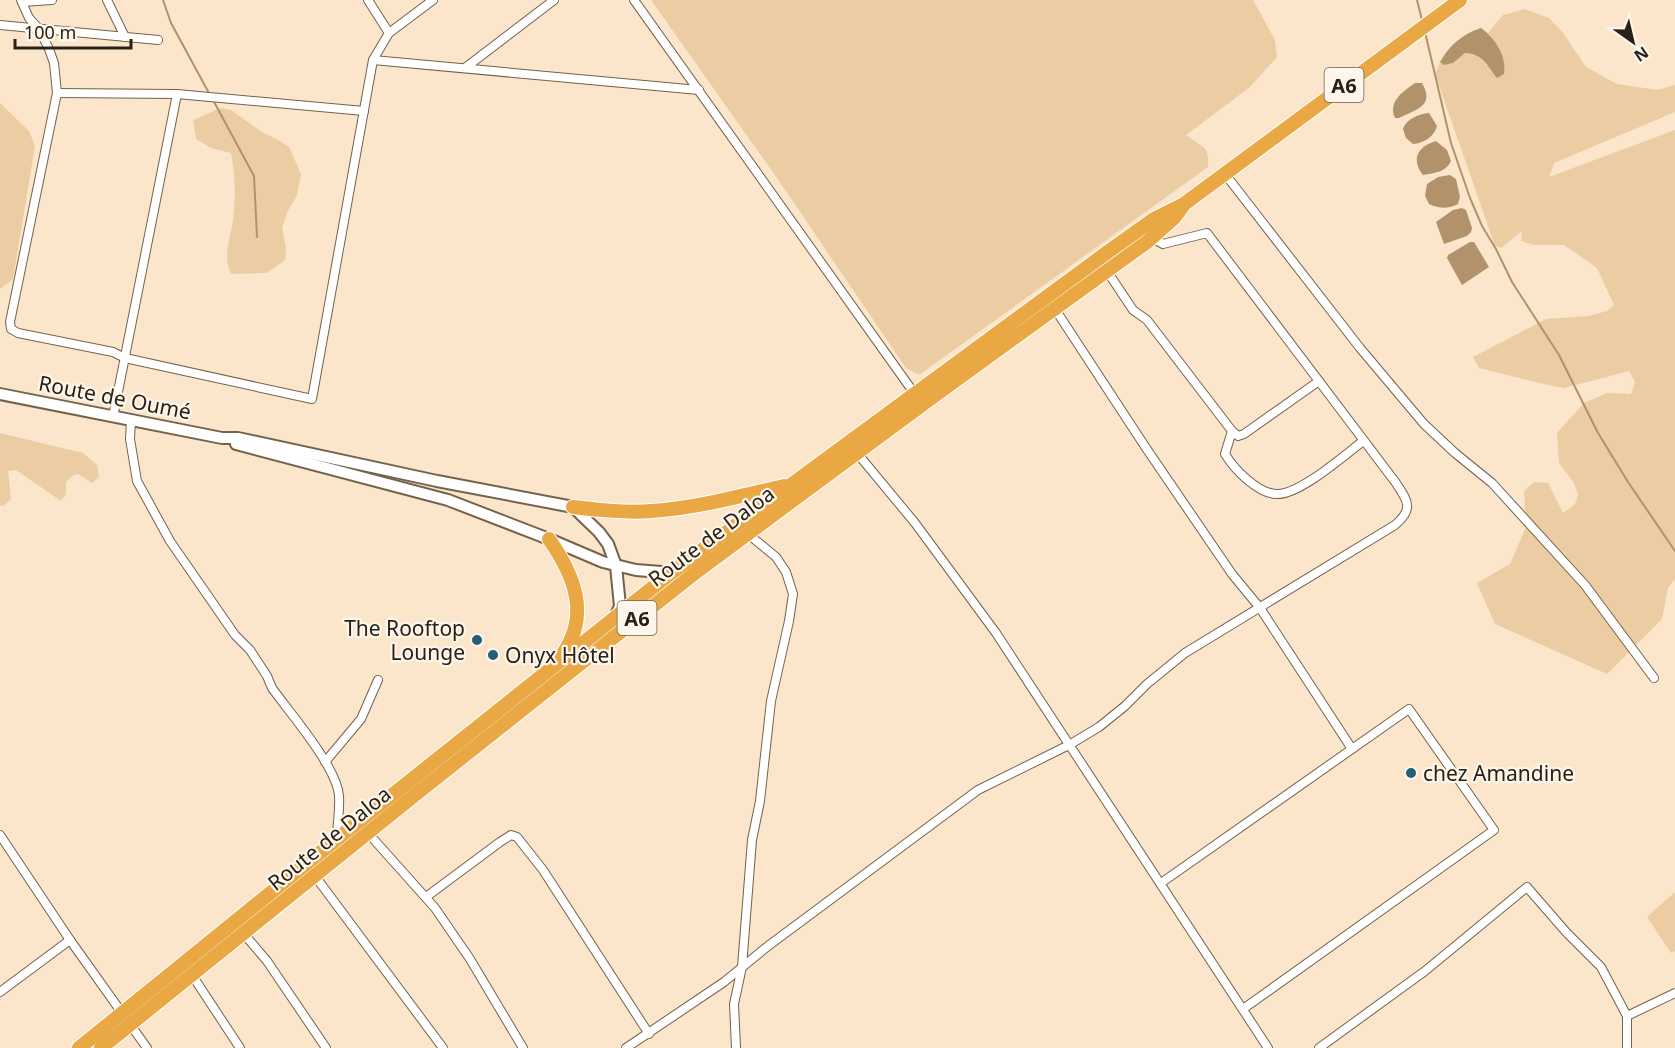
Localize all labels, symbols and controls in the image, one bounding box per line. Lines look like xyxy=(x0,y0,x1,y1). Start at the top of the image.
scale bar xyxy=(15,12,130,50)
north arrow xyxy=(1603,12,1663,72)
text: 100 m xyxy=(24,20,76,44)
text: N xyxy=(1630,42,1653,67)
road number: A6 xyxy=(1324,68,1364,102)
street label: Route de Oumé xyxy=(36,368,194,426)
street label: Route de Daloa xyxy=(642,479,780,593)
road number: A6 xyxy=(618,601,656,635)
place label: The Rooftop Lounge xyxy=(344,614,465,666)
marker: The Rooftop Lounge xyxy=(470,633,484,647)
place label: Onyx Hôtel xyxy=(505,641,615,669)
marker: Onyx Hôtel xyxy=(486,648,500,662)
place label: chez Amandine xyxy=(1423,759,1574,787)
marker: chez Amandine xyxy=(1404,766,1418,780)
street label: Route de Daloa xyxy=(262,780,396,896)

